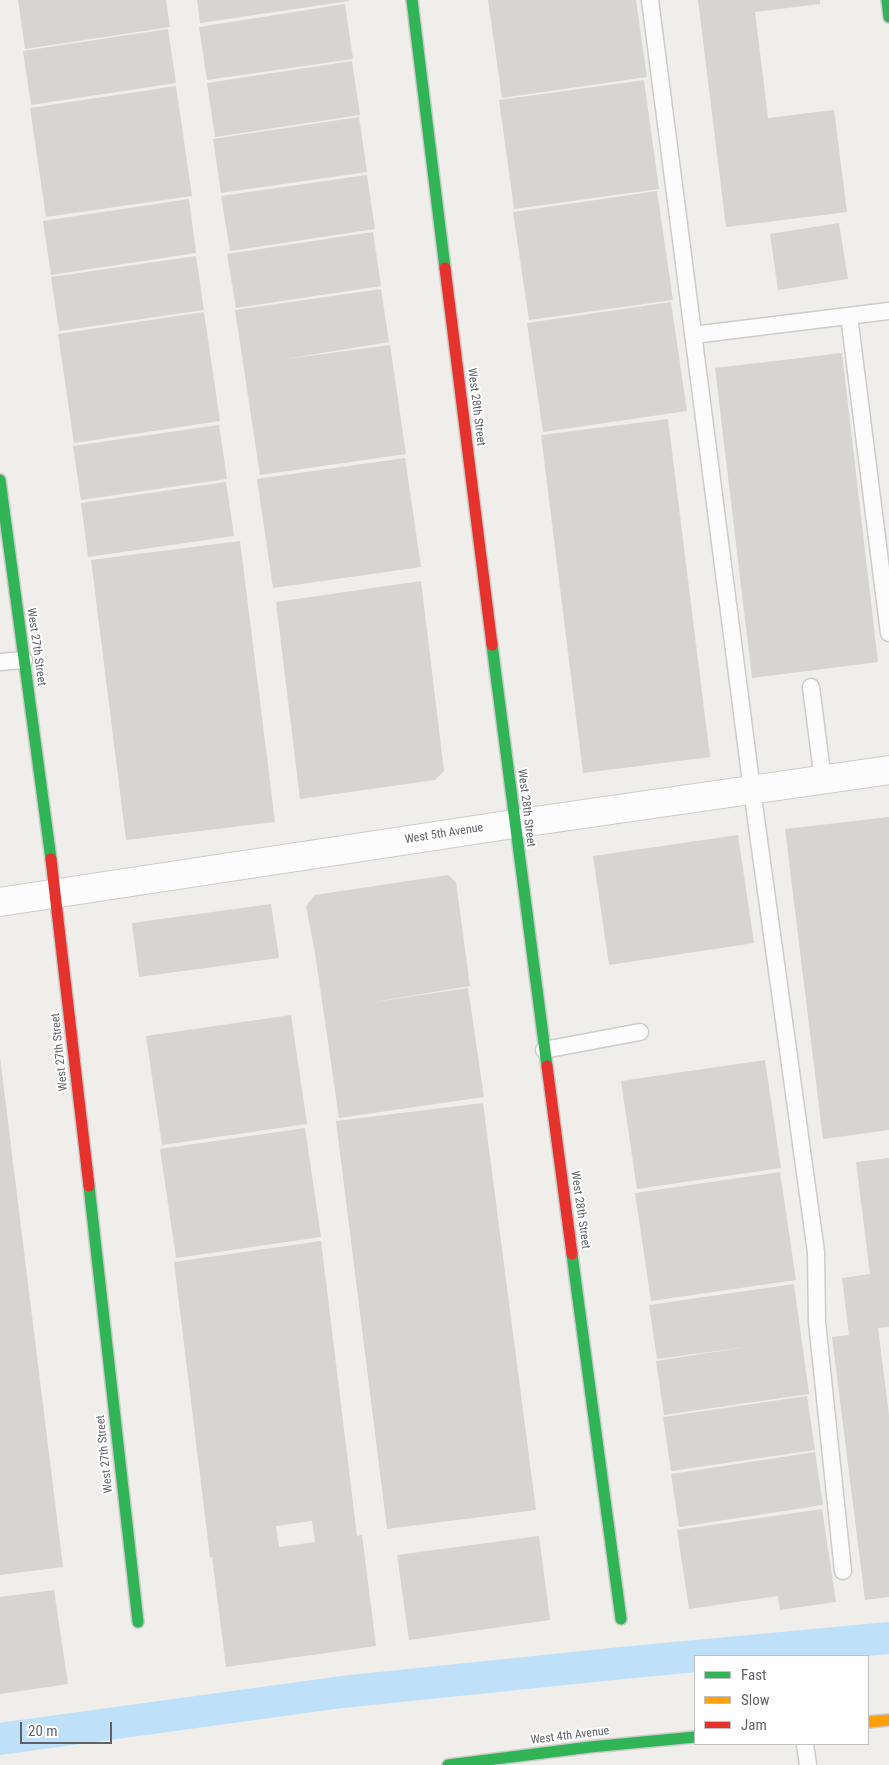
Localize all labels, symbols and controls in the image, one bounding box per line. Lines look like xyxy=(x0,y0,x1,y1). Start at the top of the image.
street label: West 28th Street xyxy=(464,367,488,447)
street label: West 27th Street xyxy=(23,607,49,687)
street label: West 28th Street xyxy=(514,768,538,848)
street label: West 5th Avenue xyxy=(404,821,484,847)
street label: West 27th Street xyxy=(49,1012,71,1092)
street label: West 28th Street xyxy=(567,1170,593,1250)
street label: West 27th Street xyxy=(94,1414,116,1494)
legend xyxy=(694,1655,869,1745)
text: Fast xyxy=(741,1666,766,1684)
text: Slow xyxy=(741,1691,770,1709)
scale bar xyxy=(22,1712,115,1744)
text: Jam xyxy=(741,1716,767,1734)
text: 20 m xyxy=(28,1722,58,1740)
street label: West 4th Avenue xyxy=(530,1724,610,1748)

